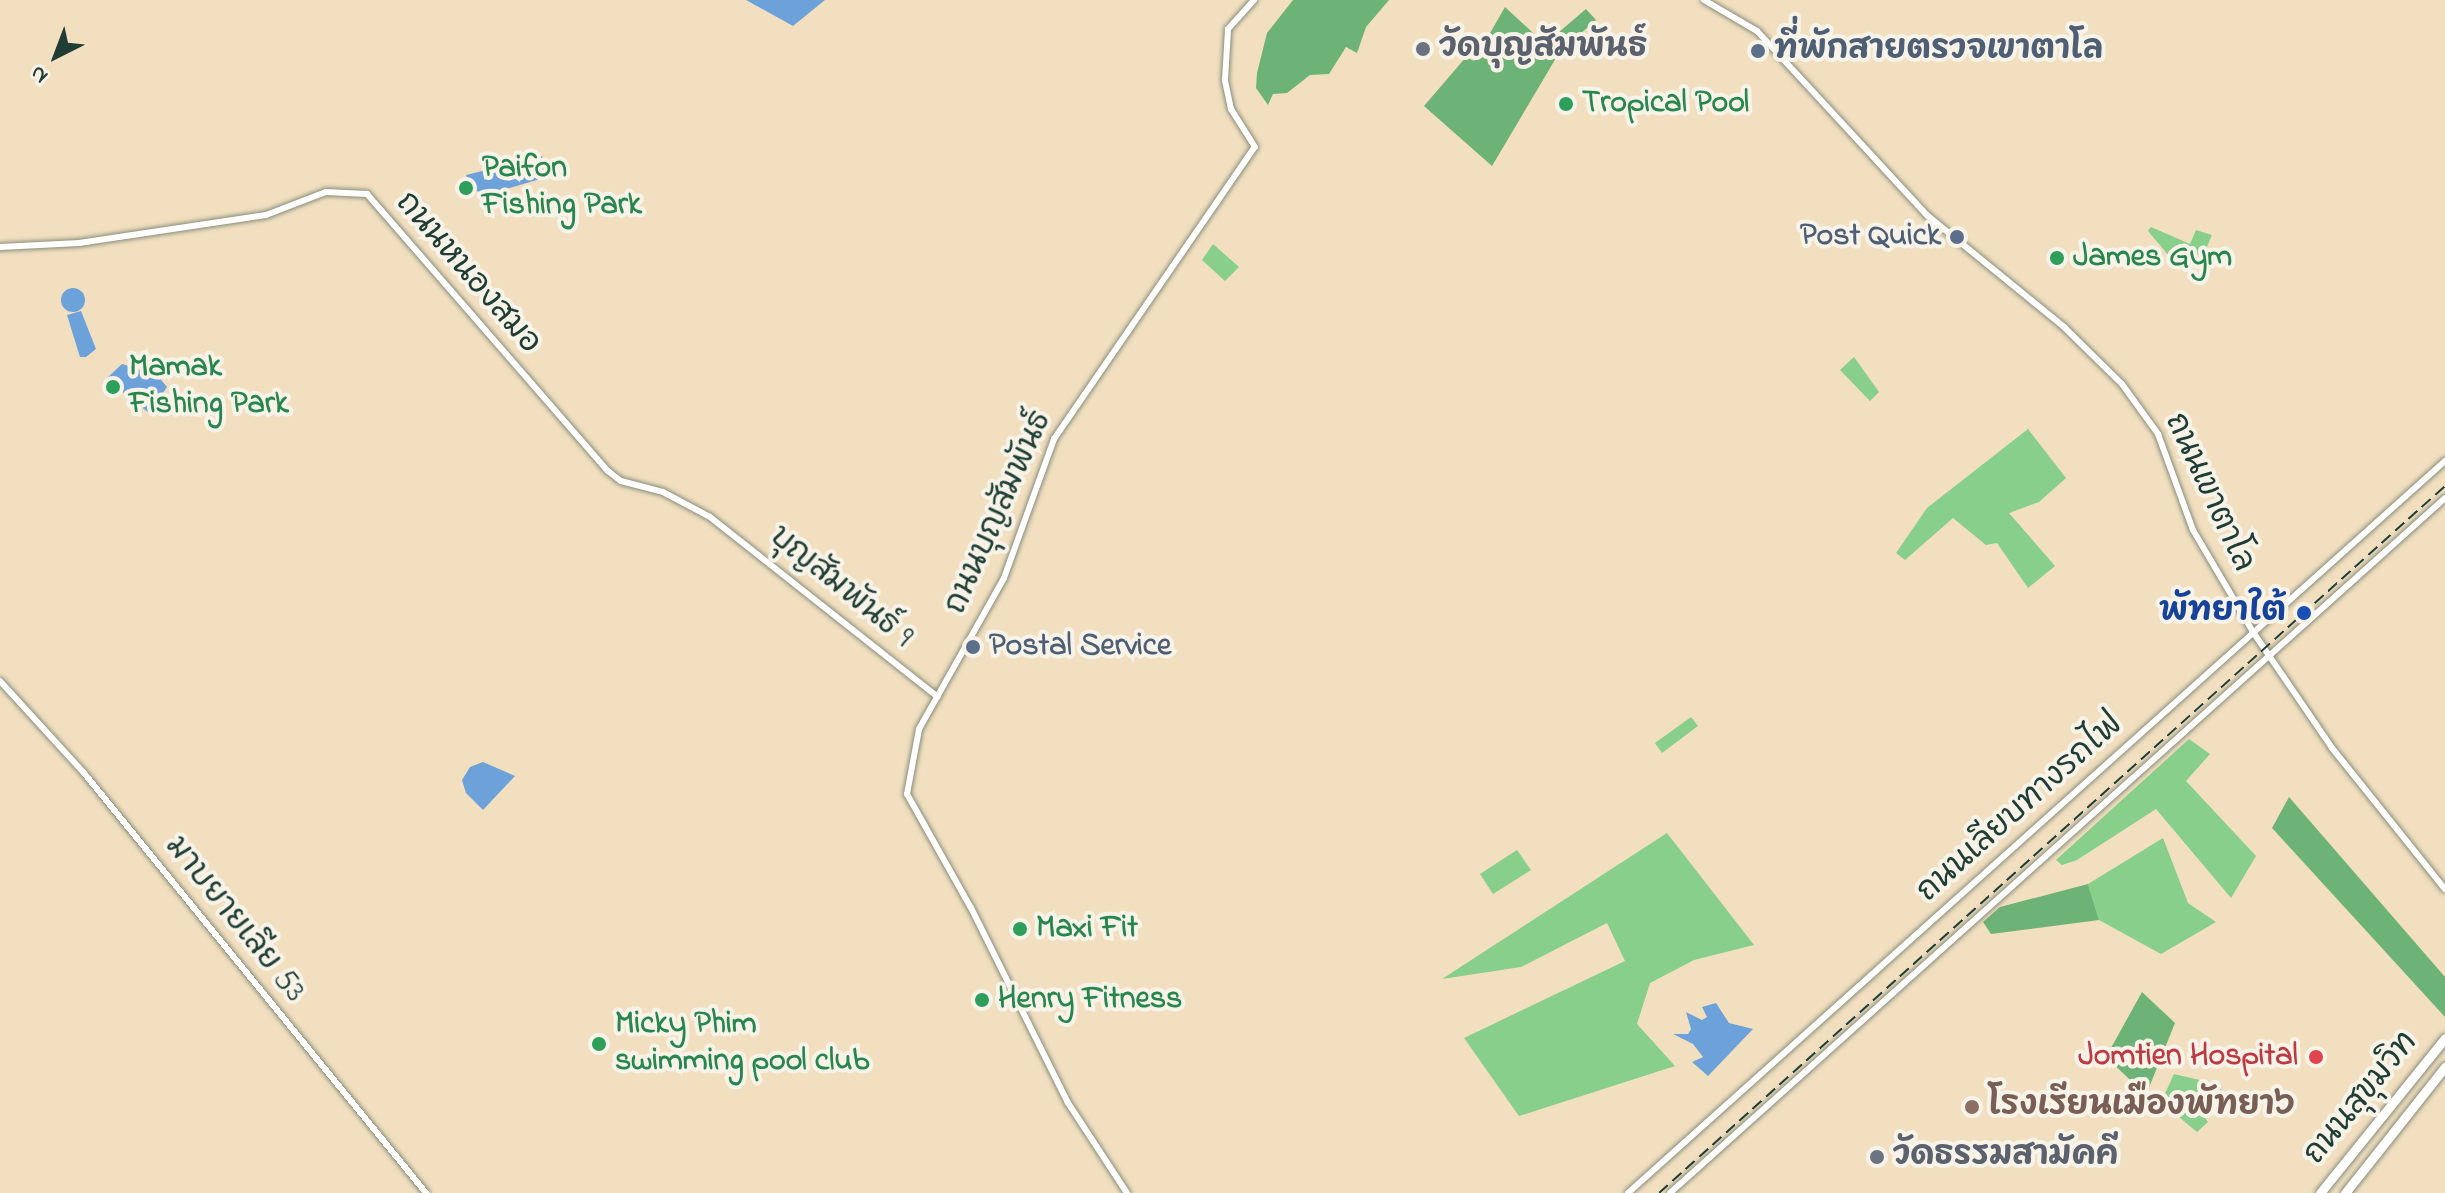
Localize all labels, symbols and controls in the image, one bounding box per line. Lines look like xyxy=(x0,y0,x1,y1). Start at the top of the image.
north arrow xyxy=(16,16,96,96)
place label: วัดบุญสัมพันธ์ xyxy=(1439,30,1648,68)
place label: ที่พักสายตรวจเขาตาโล xyxy=(1774,32,2103,70)
marker: วัดบุญสัมพันธ์ xyxy=(1414,40,1432,58)
marker: ที่พักสายตรวจเขาตาโล xyxy=(1749,42,1767,60)
text: N xyxy=(24,57,56,91)
place label: Tropical Pool xyxy=(1582,85,1749,123)
marker: Tropical Pool xyxy=(1557,95,1575,113)
place label: Paifon Fishing Park xyxy=(482,151,642,226)
marker: Paifon Fishing Park xyxy=(457,179,475,197)
street label: ถนนหนองสมอ xyxy=(386,185,548,363)
place label: Post Quick xyxy=(1800,218,1941,256)
marker: Post Quick xyxy=(1948,228,1966,246)
place label: James Gym xyxy=(2073,239,2232,277)
marker: James Gym xyxy=(2048,249,2066,267)
place label: Mamak Fishing Park xyxy=(129,350,289,425)
marker: Mamak Fishing Park xyxy=(104,378,122,396)
street label: ถนนบุญสัมพันธ์ xyxy=(938,405,1062,621)
street label: ถนนเขาตาโล xyxy=(2155,408,2261,578)
street label: บุญสัมพันธ์ 9 xyxy=(761,519,919,657)
place label: พัทยาใต้ xyxy=(2159,594,2286,632)
marker: พัทยาใต้ xyxy=(2293,602,2315,624)
place label: Postal Service xyxy=(989,628,1171,666)
marker: Postal Service xyxy=(964,638,982,656)
street label: ถนนเลียบทางรถไฟ xyxy=(1910,706,2132,912)
street label: มาบยายเลีย 53 xyxy=(155,829,313,1011)
place label: Maxi Fit xyxy=(1036,910,1138,948)
marker: Maxi Fit xyxy=(1011,920,1029,938)
place label: Henry Fitness xyxy=(998,981,1182,1019)
marker: Henry Fitness xyxy=(973,991,991,1009)
place label: Micky Phim swimming pool club xyxy=(615,1007,869,1082)
street label: ถนนสุขุมวิท xyxy=(2297,1025,2427,1173)
marker: Micky Phim swimming pool club xyxy=(590,1035,608,1053)
place label: Jomtien Hospital xyxy=(2078,1038,2298,1076)
marker: Jomtien Hospital xyxy=(2305,1046,2327,1068)
place label: โรงเรียนเมืองพัทยา๖ xyxy=(1988,1088,2295,1126)
marker: โรงเรียนเมืองพัทยา๖ xyxy=(1963,1098,1981,1116)
place label: วัดธรรมสามัคคี xyxy=(1893,1138,2118,1176)
marker: วัดธรรมสามัคคี xyxy=(1868,1148,1886,1166)

